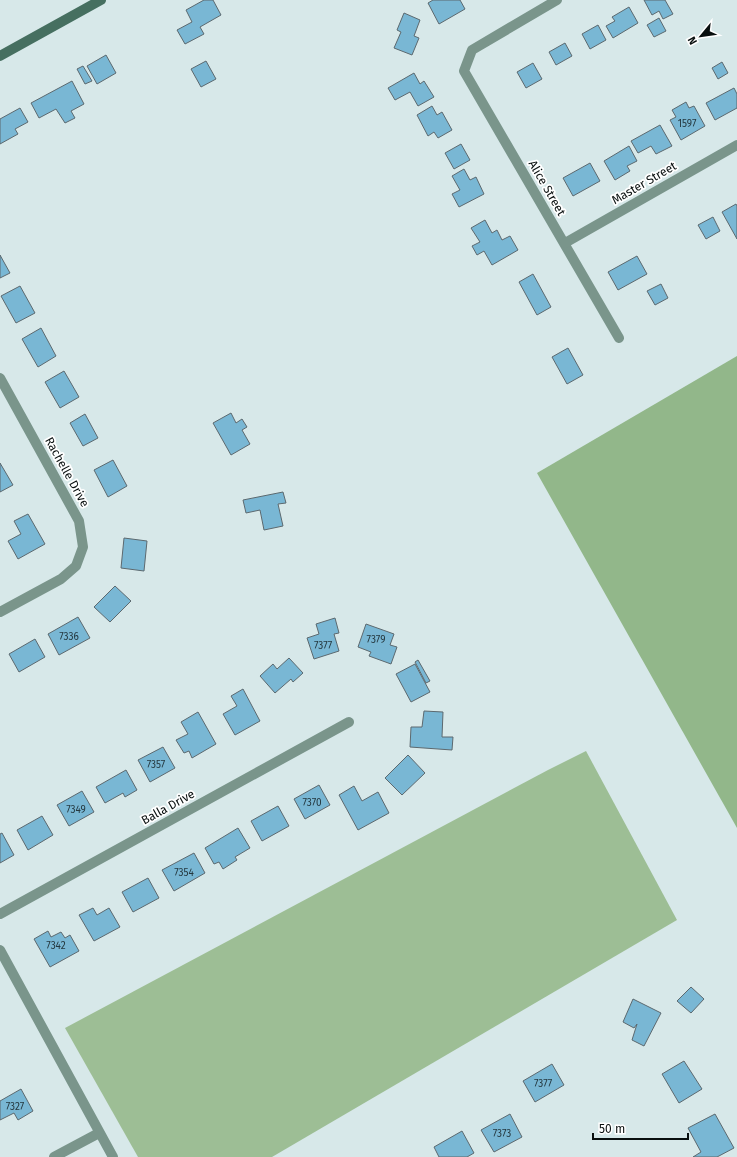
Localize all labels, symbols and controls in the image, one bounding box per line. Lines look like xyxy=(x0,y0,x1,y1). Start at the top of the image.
north arrow xyxy=(681,16,721,56)
text: N xyxy=(685,34,700,47)
house number: 1597 xyxy=(678,118,697,130)
street label: Alice Street xyxy=(526,158,569,219)
street label: Master Street xyxy=(609,159,679,207)
street label: Rachelle Drive xyxy=(42,435,92,509)
house number: 7336 xyxy=(59,631,79,643)
house number: 7379 xyxy=(367,634,385,646)
house number: 7377 xyxy=(314,640,333,652)
house number: 7357 xyxy=(147,759,166,771)
street label: Balla Drive xyxy=(139,787,197,827)
house number: 7370 xyxy=(302,797,322,809)
house number: 7349 xyxy=(66,804,86,816)
house number: 7354 xyxy=(174,867,195,879)
house number: 7342 xyxy=(46,940,66,952)
house number: 7377 xyxy=(534,1078,553,1090)
house number: 7327 xyxy=(6,1101,25,1113)
scale bar xyxy=(593,1115,688,1141)
text: 50 m xyxy=(599,1122,625,1136)
house number: 7373 xyxy=(493,1128,511,1140)

